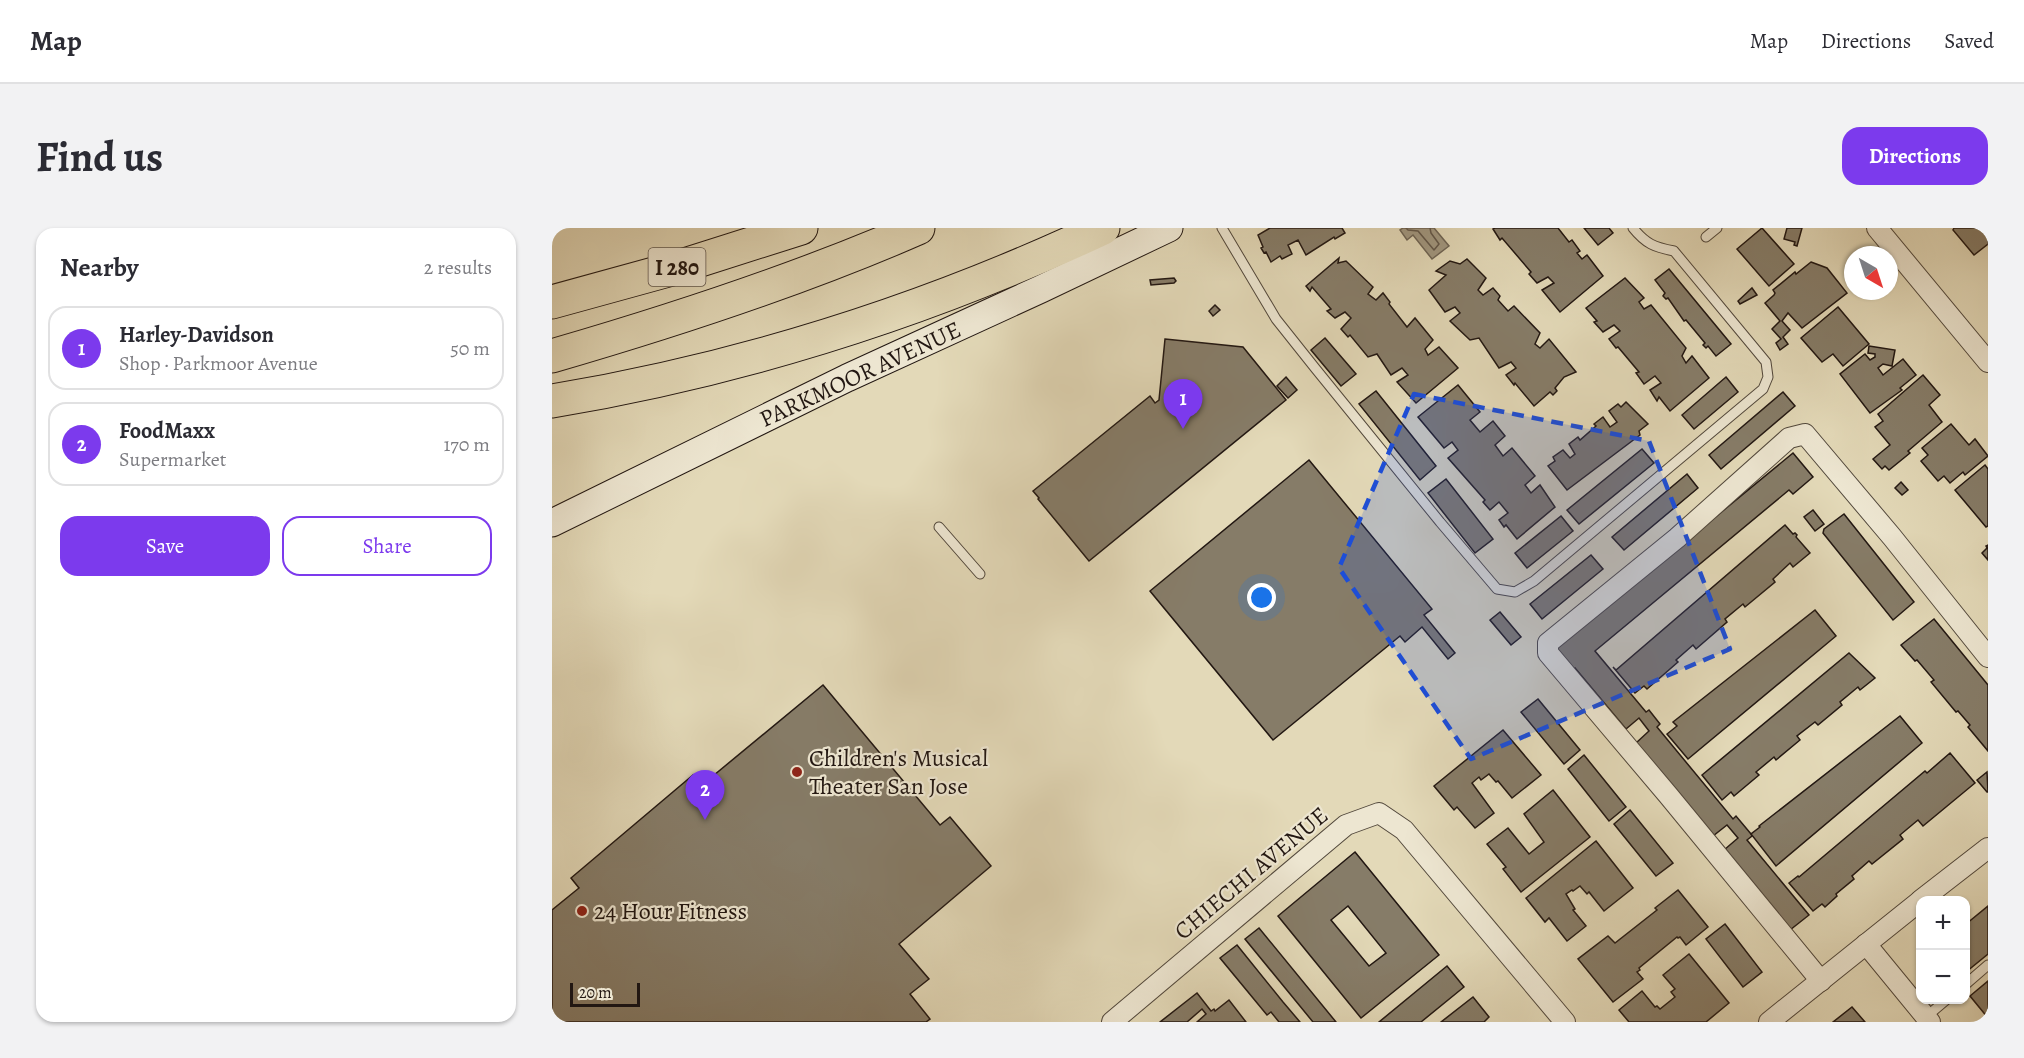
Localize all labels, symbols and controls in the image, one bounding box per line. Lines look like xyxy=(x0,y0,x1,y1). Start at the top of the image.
text: Map xyxy=(30,22,82,60)
text: Map xyxy=(1750,27,1788,55)
text: Directions xyxy=(1821,27,1911,55)
text: Saved xyxy=(1944,27,1994,55)
button: Directions xyxy=(1842,127,1988,185)
text: Find us xyxy=(36,128,163,185)
north arrow xyxy=(1844,246,1898,300)
road number: I 280 xyxy=(648,248,706,286)
text: Nearby xyxy=(60,250,139,285)
text: 2 results xyxy=(424,254,492,281)
street label: PARKMOOR AVENUE xyxy=(754,313,966,435)
text: Harley-Davidson xyxy=(119,320,274,350)
text: 1 xyxy=(78,335,85,362)
text: 50 m xyxy=(450,335,490,362)
text: Shop · Parkmoor Avenue xyxy=(119,350,318,377)
pin: 1 xyxy=(1164,380,1202,429)
text: FoodMaxx xyxy=(119,416,215,446)
text: 2 xyxy=(77,431,86,458)
text: 170 m xyxy=(444,431,490,458)
text: Supermarket xyxy=(119,446,226,473)
button: Save xyxy=(60,516,270,576)
button: Share xyxy=(282,516,492,576)
your location xyxy=(1247,583,1276,612)
place label: Children's Musical Theater San Jose xyxy=(809,742,988,802)
marker: Children's Musical Theater San Jose xyxy=(790,765,804,779)
pin: 2 xyxy=(686,770,724,820)
street label: CHIECHI AVENUE xyxy=(1167,799,1335,947)
place label: 24 Hour Fitness xyxy=(594,895,747,927)
map controls xyxy=(1916,896,1970,1004)
button: + xyxy=(1916,896,1970,950)
marker: 24 Hour Fitness xyxy=(575,904,589,918)
button: − xyxy=(1916,950,1970,1004)
scale bar xyxy=(570,980,640,1008)
text: 20 m xyxy=(579,982,612,1004)

